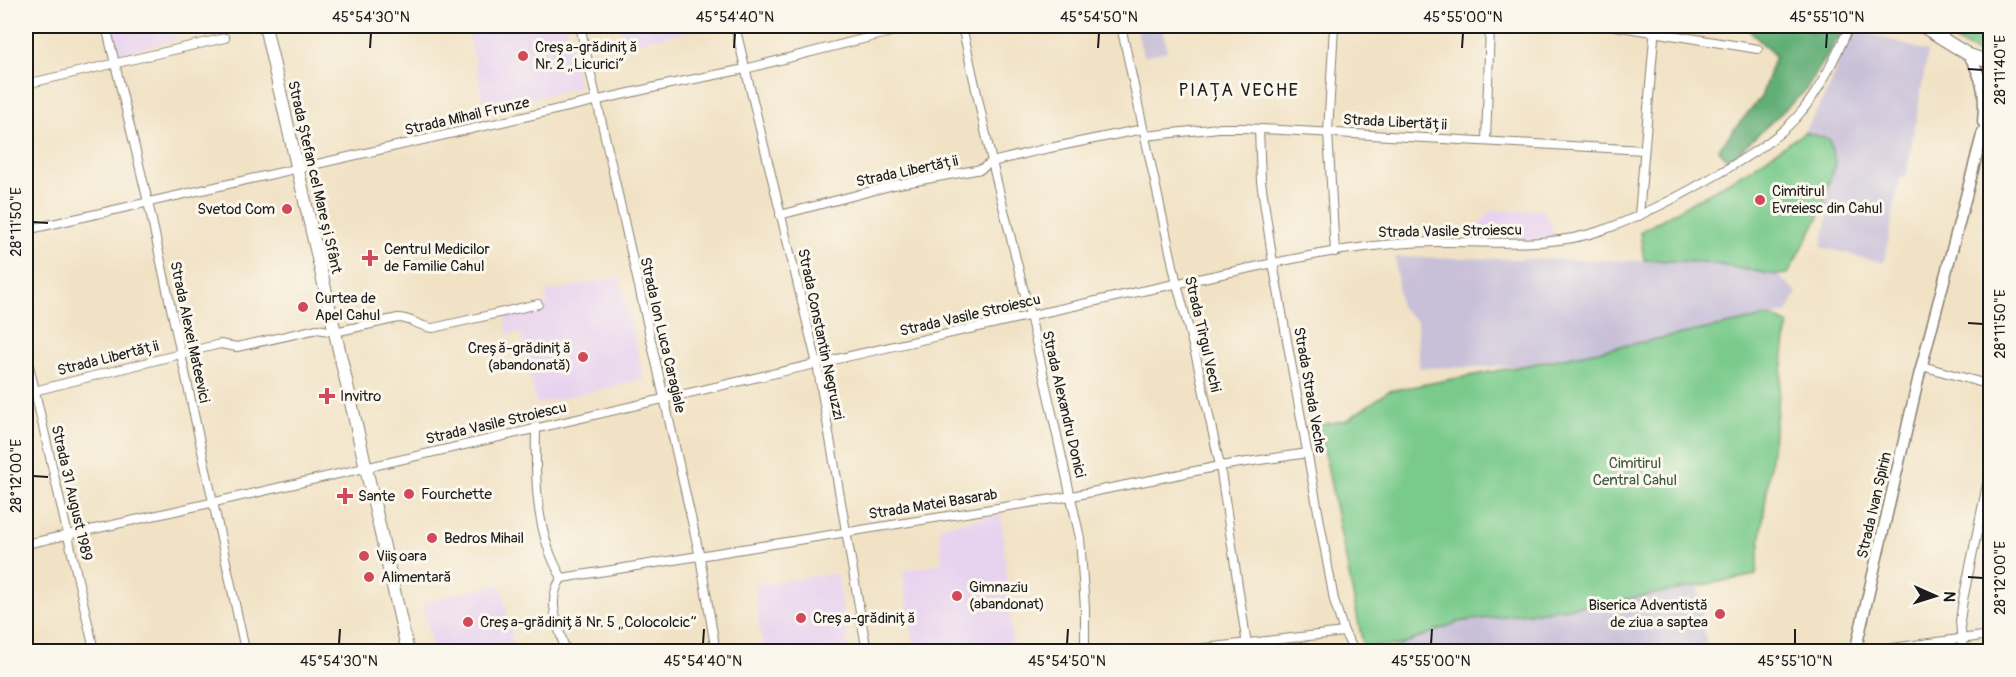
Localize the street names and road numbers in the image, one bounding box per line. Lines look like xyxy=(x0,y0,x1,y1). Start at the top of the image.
street label: Strada Ștefan cel Mare și Sfânt xyxy=(283,79,346,276)
street label: Strada Mihail Frunze xyxy=(403,93,532,140)
street label: Strada Libertății xyxy=(1343,110,1448,135)
street label: Strada Libertății xyxy=(854,151,960,192)
street label: Strada Vasile Stroiescu xyxy=(1378,221,1522,242)
street label: Strada Constantin Negruzzi xyxy=(793,247,848,422)
street label: Strada Ion Luca Caragiale xyxy=(635,255,690,415)
street label: Strada Alexei Mateevici xyxy=(165,260,214,405)
street label: Strada Tîrgul Vechi xyxy=(1180,274,1225,394)
street label: Strada Vasile Stroiescu xyxy=(898,290,1042,341)
street label: Strada Strada Veche xyxy=(1289,325,1330,455)
street label: Strada Alexandru Donici xyxy=(1037,329,1090,480)
street label: Strada Libertății xyxy=(55,337,161,380)
street label: Strada Vasile Stroiescu xyxy=(424,398,568,449)
street label: Strada 31 August 1989 xyxy=(47,423,96,563)
street label: Strada Ivan Spirin xyxy=(1853,450,1896,560)
street label: Strada Matei Basarab xyxy=(867,485,999,524)

